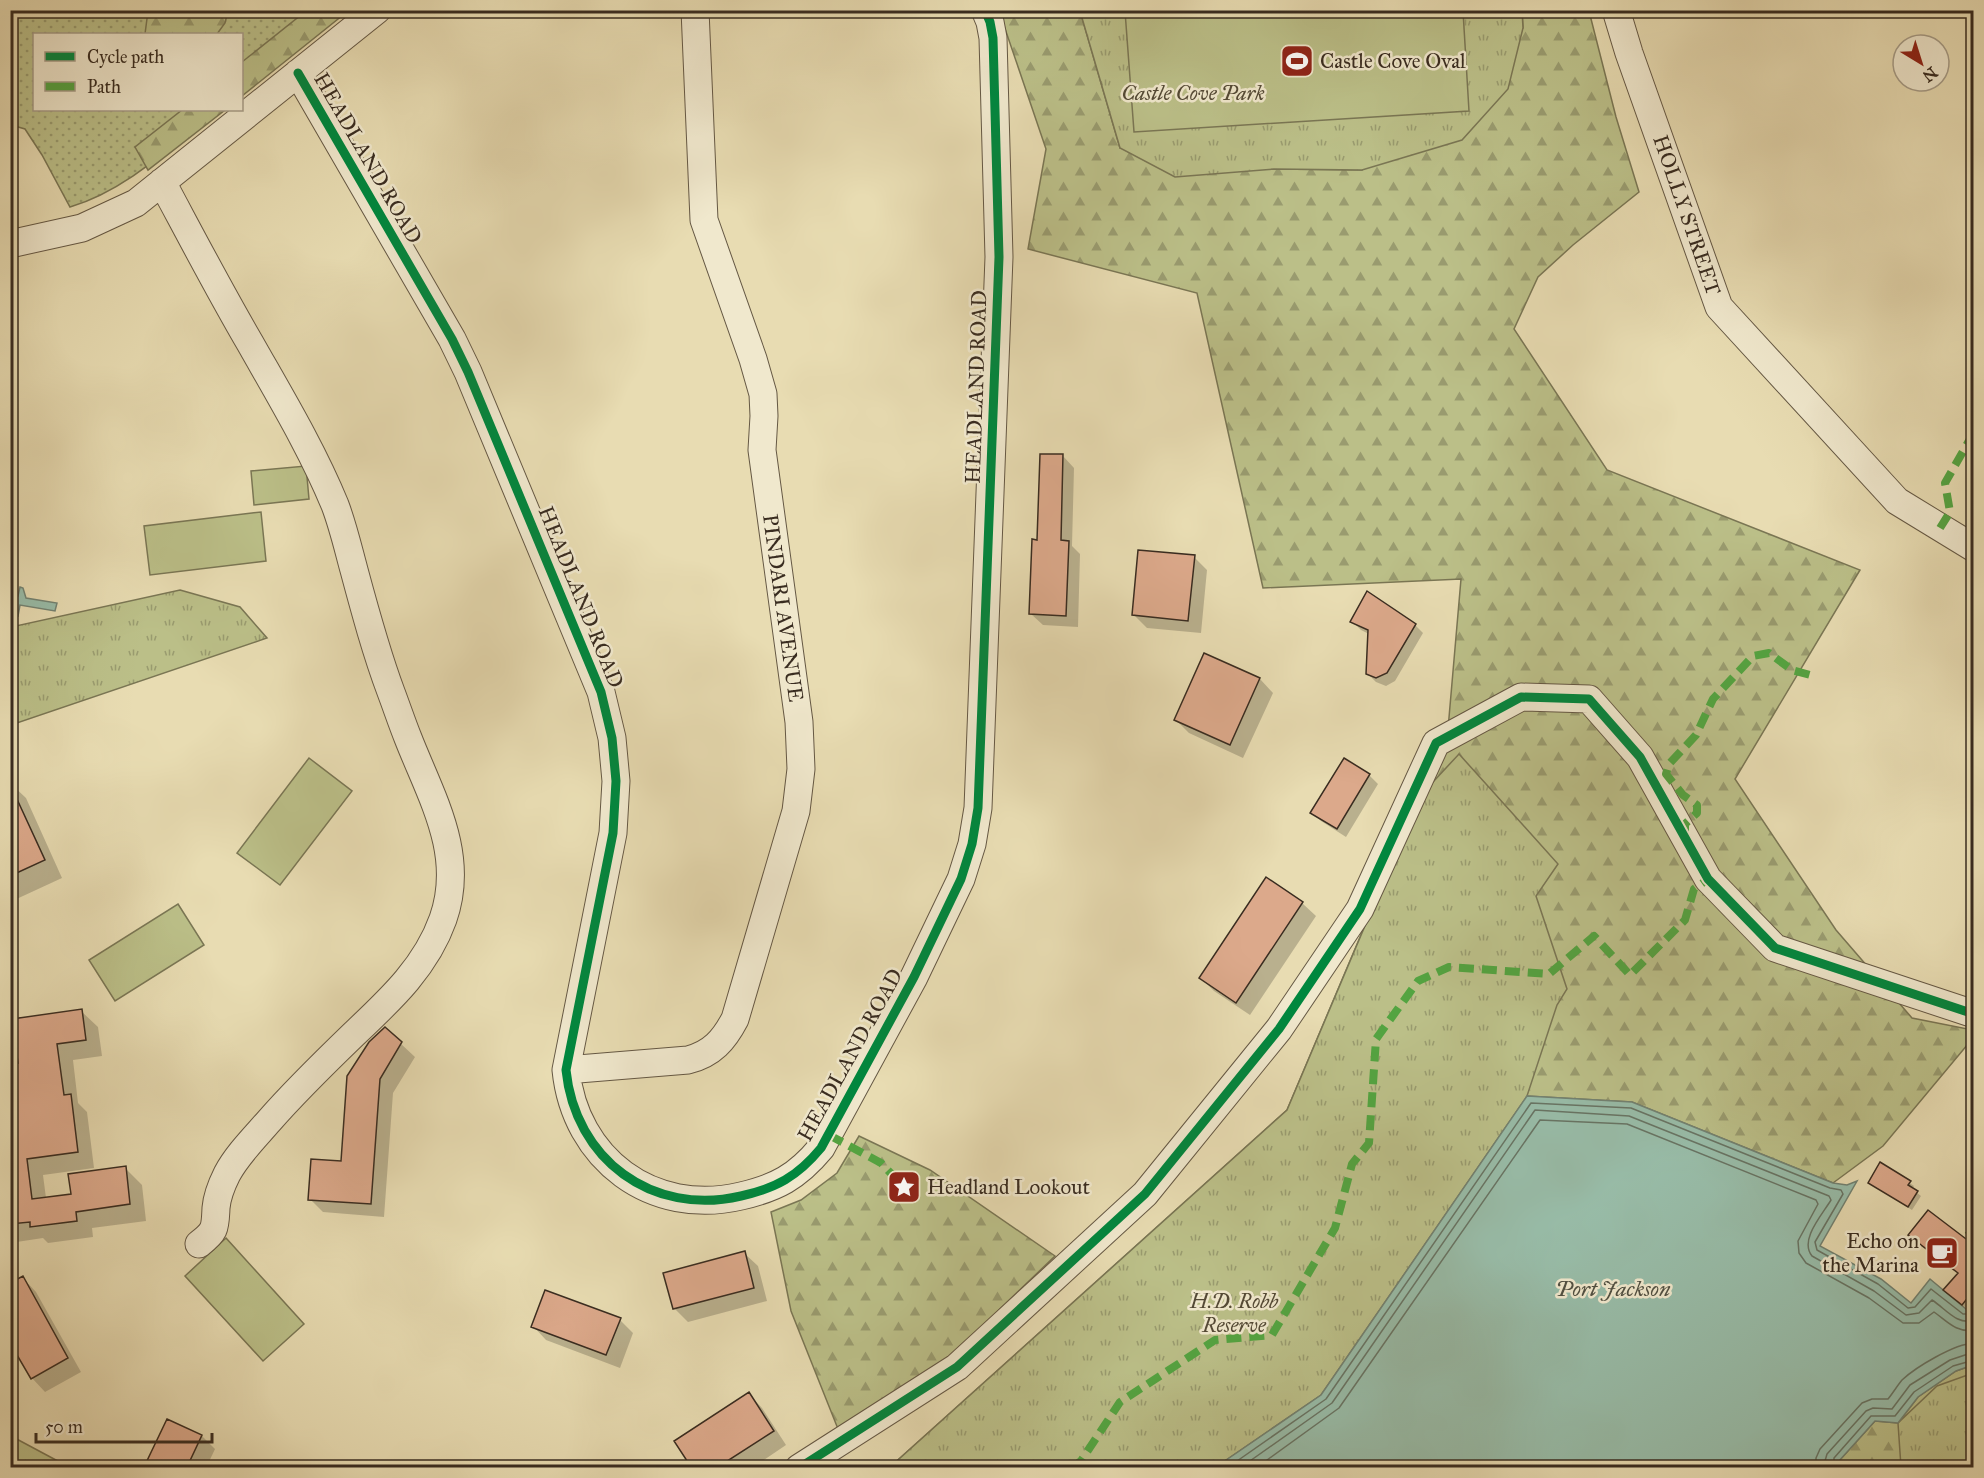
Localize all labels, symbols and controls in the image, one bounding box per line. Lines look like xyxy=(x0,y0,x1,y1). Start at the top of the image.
legend xyxy=(33,33,243,111)
north arrow xyxy=(1891,33,1951,93)
sports icon: Castle Cove Oval xyxy=(1279,43,1315,79)
text: Cycle path xyxy=(87,46,164,68)
place label: Castle Cove Oval xyxy=(1320,48,1466,74)
text: N xyxy=(1918,63,1941,86)
street label: HEADLAND ROAD xyxy=(308,68,428,248)
text: Path xyxy=(87,76,121,98)
park label: Castle Cove Park xyxy=(1121,80,1265,106)
street label: HOLLY STREET xyxy=(1647,131,1727,299)
street label: HEADLAND ROAD xyxy=(960,290,992,484)
street label: HEADLAND ROAD xyxy=(533,502,629,692)
street label: PINDARI AVENUE xyxy=(757,513,809,703)
street label: HEADLAND ROAD xyxy=(792,964,908,1146)
place icon: Headland Lookout xyxy=(886,1169,922,1205)
place label: Headland Lookout xyxy=(927,1174,1090,1200)
place label: Echo on the Marina xyxy=(1822,1228,1919,1278)
cafe icon: Echo on the Marina xyxy=(1924,1235,1960,1271)
water label: Port Jackson xyxy=(1556,1275,1671,1302)
park label: H.D. Robb Reserve xyxy=(1189,1288,1279,1338)
scale bar xyxy=(36,1406,212,1444)
text: 50 m xyxy=(45,1416,83,1438)

